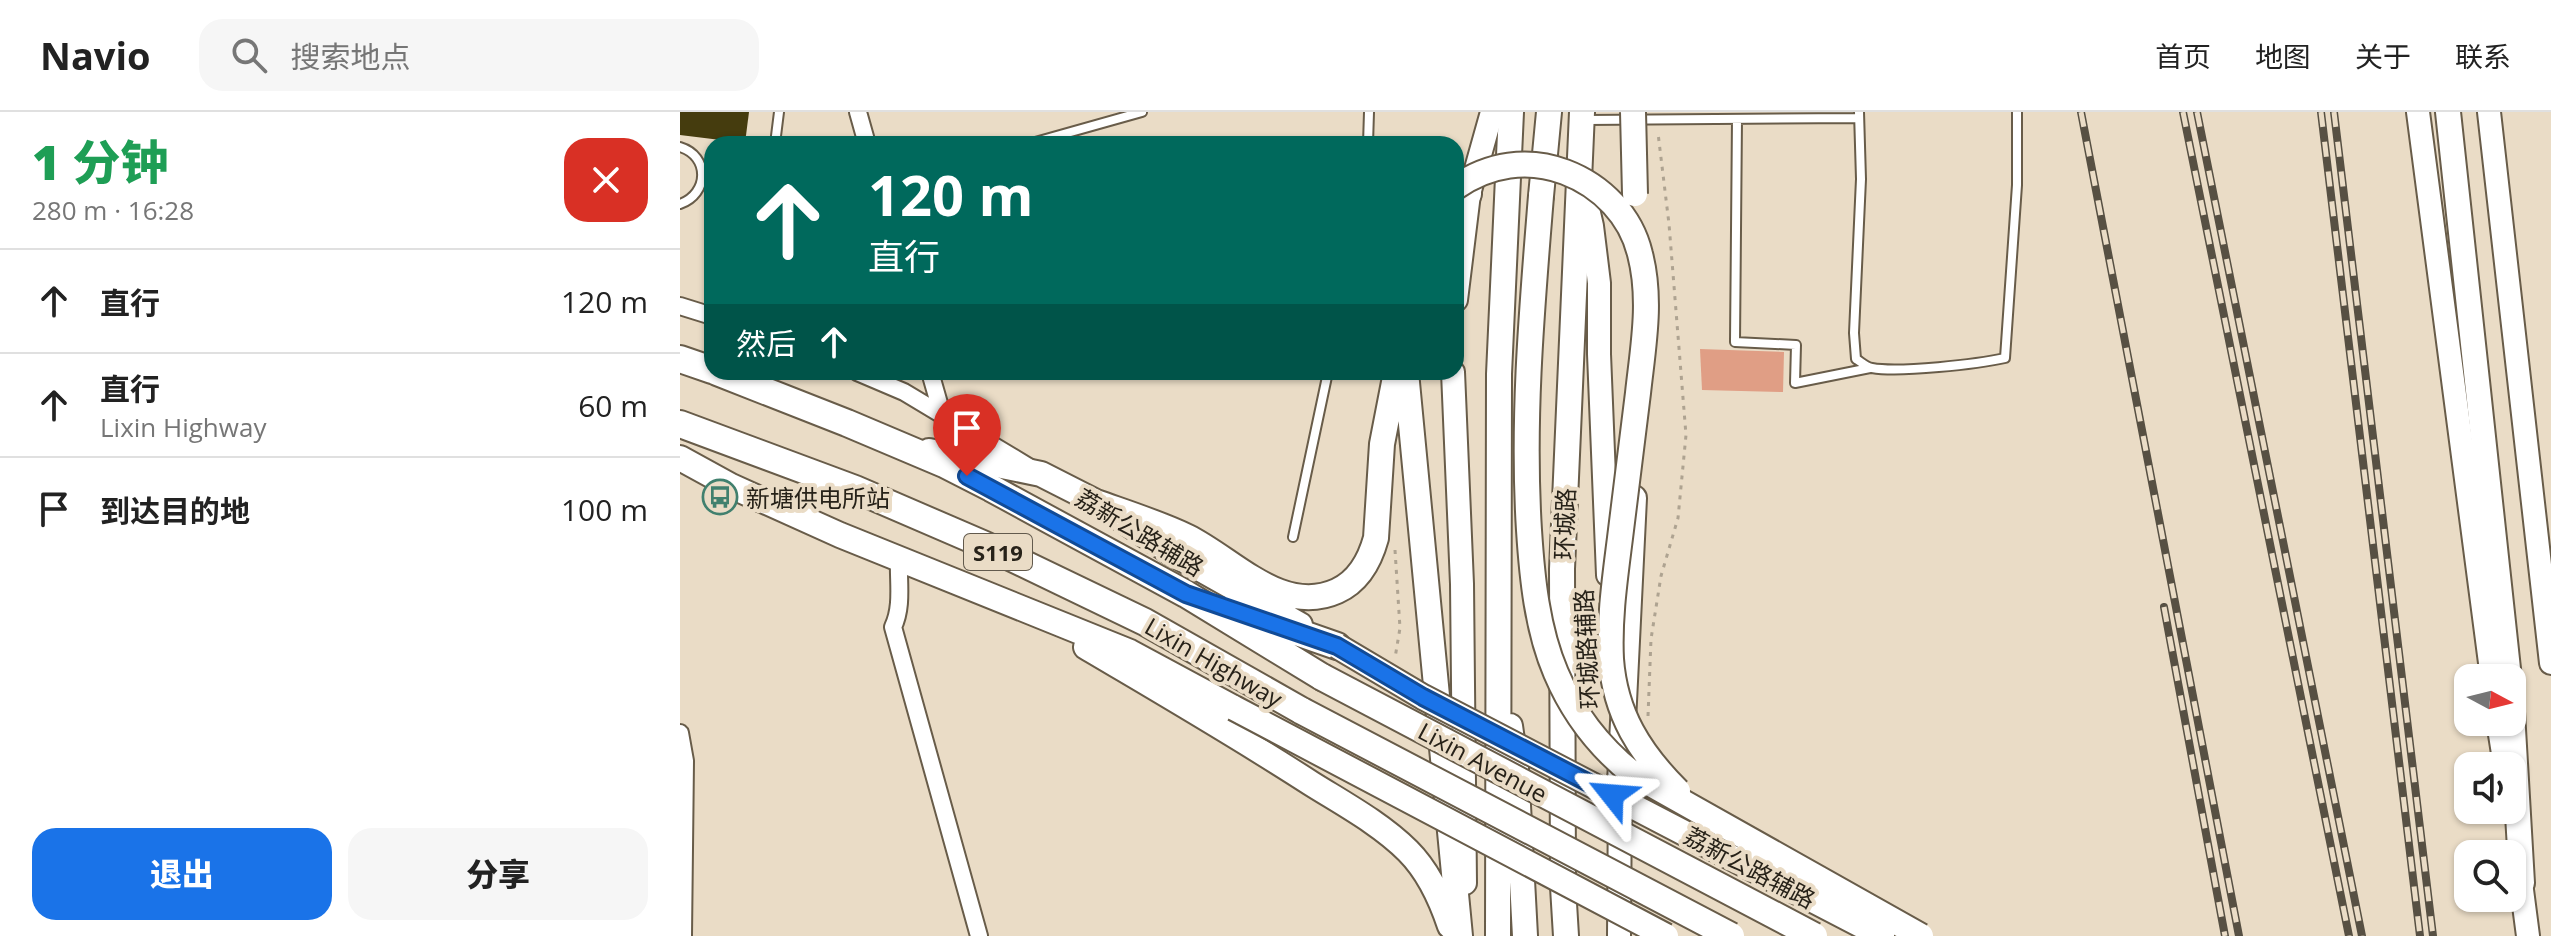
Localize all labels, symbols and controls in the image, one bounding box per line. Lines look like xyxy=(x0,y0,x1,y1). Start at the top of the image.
search box xyxy=(199,19,759,91)
text: Navio xyxy=(40,29,151,81)
icon: search xyxy=(227,33,271,77)
text: 搜索地点 xyxy=(291,36,411,77)
text: 首页 xyxy=(2155,37,2211,75)
text: 地图 xyxy=(2255,37,2311,75)
text: 关于 xyxy=(2355,37,2411,75)
text: 联系 xyxy=(2455,37,2511,75)
text: 1 分钟 xyxy=(32,129,169,194)
button: close xyxy=(564,138,648,222)
text: 120 m xyxy=(868,156,1034,232)
icon: ahead xyxy=(736,168,840,272)
text: 280 m · 16:28 xyxy=(32,192,194,228)
text: 直行 xyxy=(868,232,940,281)
icon: ahead xyxy=(32,279,76,323)
text: 120 m xyxy=(561,281,648,322)
text: 直行 xyxy=(100,282,160,323)
icon: ahead xyxy=(812,320,856,364)
text: 然后 xyxy=(736,323,796,364)
text: 直行 xyxy=(100,368,160,409)
icon: ahead xyxy=(32,383,76,427)
text: 60 m xyxy=(578,385,648,426)
pin xyxy=(933,394,1001,476)
icon: arrive xyxy=(945,406,989,450)
text: Lixin Highway xyxy=(100,409,266,445)
bus stop icon: 新塘供电所站 xyxy=(701,478,739,516)
place label: 新塘供电所站 xyxy=(746,481,890,514)
street label: 荔新公路辅路 xyxy=(1070,481,1210,583)
icon: arrive xyxy=(32,487,76,531)
street label: 环城路 xyxy=(1546,487,1582,561)
text: 100 m xyxy=(561,489,648,530)
text: 到达目的地 xyxy=(100,490,250,531)
road number: S119 xyxy=(964,534,1032,570)
street label: 环城路辅路 xyxy=(1566,588,1606,710)
street label: Lixin Highway xyxy=(1139,609,1290,715)
north arrow xyxy=(2454,664,2526,736)
map controls xyxy=(2454,664,2526,912)
street label: Lixin Avenue xyxy=(1413,714,1553,810)
button: sound xyxy=(2454,752,2526,824)
position arrow xyxy=(1570,753,1654,837)
street label: 荔新公路辅路 xyxy=(1679,819,1821,915)
button: 退出 xyxy=(32,828,332,920)
button: 分享 xyxy=(348,828,648,920)
button: search xyxy=(2454,840,2526,912)

